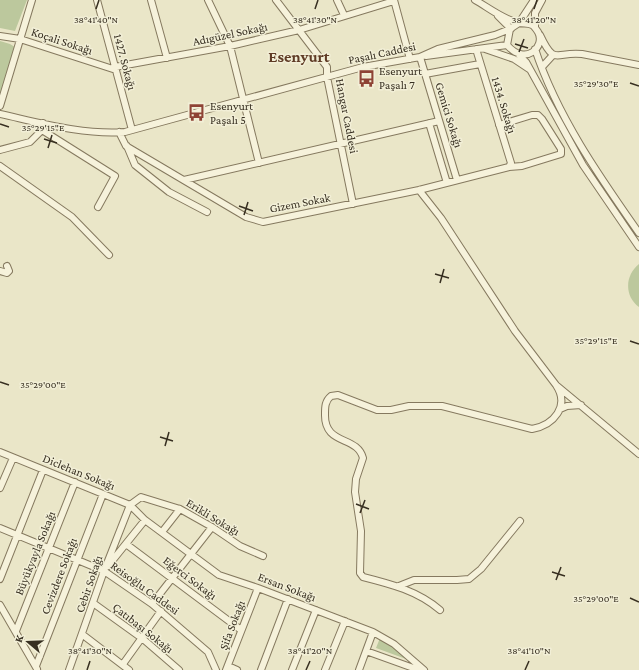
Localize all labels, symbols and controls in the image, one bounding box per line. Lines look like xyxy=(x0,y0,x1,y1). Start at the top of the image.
text: 38°41'40"N xyxy=(74,14,119,25)
text: 38°41'30"N xyxy=(293,14,338,25)
text: 38°41'20"N xyxy=(512,14,557,25)
street label: Adıgüzel Sokağı xyxy=(191,19,269,49)
street label: Koçali Sokağı xyxy=(30,25,94,57)
street label: 1427. Sokağı xyxy=(111,33,139,91)
street label: Paşalı Caddesi xyxy=(347,39,417,67)
district label: Esenyurt xyxy=(268,48,330,65)
place label: Esenyurt Paşalı 7 xyxy=(379,64,423,92)
bus stop icon: Esenyurt Paşalı 7 xyxy=(356,68,376,88)
street label: 1434. Sokağı xyxy=(489,75,519,135)
street label: Hangar Caddesi xyxy=(333,77,361,155)
text: 35°29'30"E xyxy=(574,78,619,89)
street label: Gemici Sokağı xyxy=(432,81,466,149)
place label: Esenyurt Paşalı 5 xyxy=(210,99,254,127)
bus stop icon: Esenyurt Paşalı 5 xyxy=(187,103,207,123)
text: 35°29'15"E xyxy=(22,122,65,133)
street label: Gizem Sokak xyxy=(268,190,332,216)
text: 35°29'15"E xyxy=(575,335,618,346)
text: 35°29'00"E xyxy=(20,379,66,390)
street label: Diclehan Sokağı xyxy=(41,451,117,493)
street label: Erikli Sokağı xyxy=(184,496,242,538)
street label: Büyükyayla Sokağı xyxy=(12,509,58,597)
street label: Cevizdere Sokağı xyxy=(38,536,80,616)
street label: Cebir Sokağı xyxy=(73,553,105,615)
street label: Eğerci Sokağı xyxy=(160,553,220,603)
street label: Reisoğlu Caddesi xyxy=(108,558,182,618)
street label: Ersan Sokağı xyxy=(256,569,318,605)
text: 35°29'00"E xyxy=(573,593,619,604)
street label: Şifa Sokağı xyxy=(216,598,248,652)
street label: Çatıbaşı Sokağı xyxy=(110,600,176,656)
north arrow xyxy=(8,622,48,662)
text: K xyxy=(12,633,26,644)
text: 38°41'30"N xyxy=(68,645,113,656)
text: 38°41'20"N xyxy=(288,645,333,656)
text: 38°41'10"N xyxy=(507,645,551,656)

